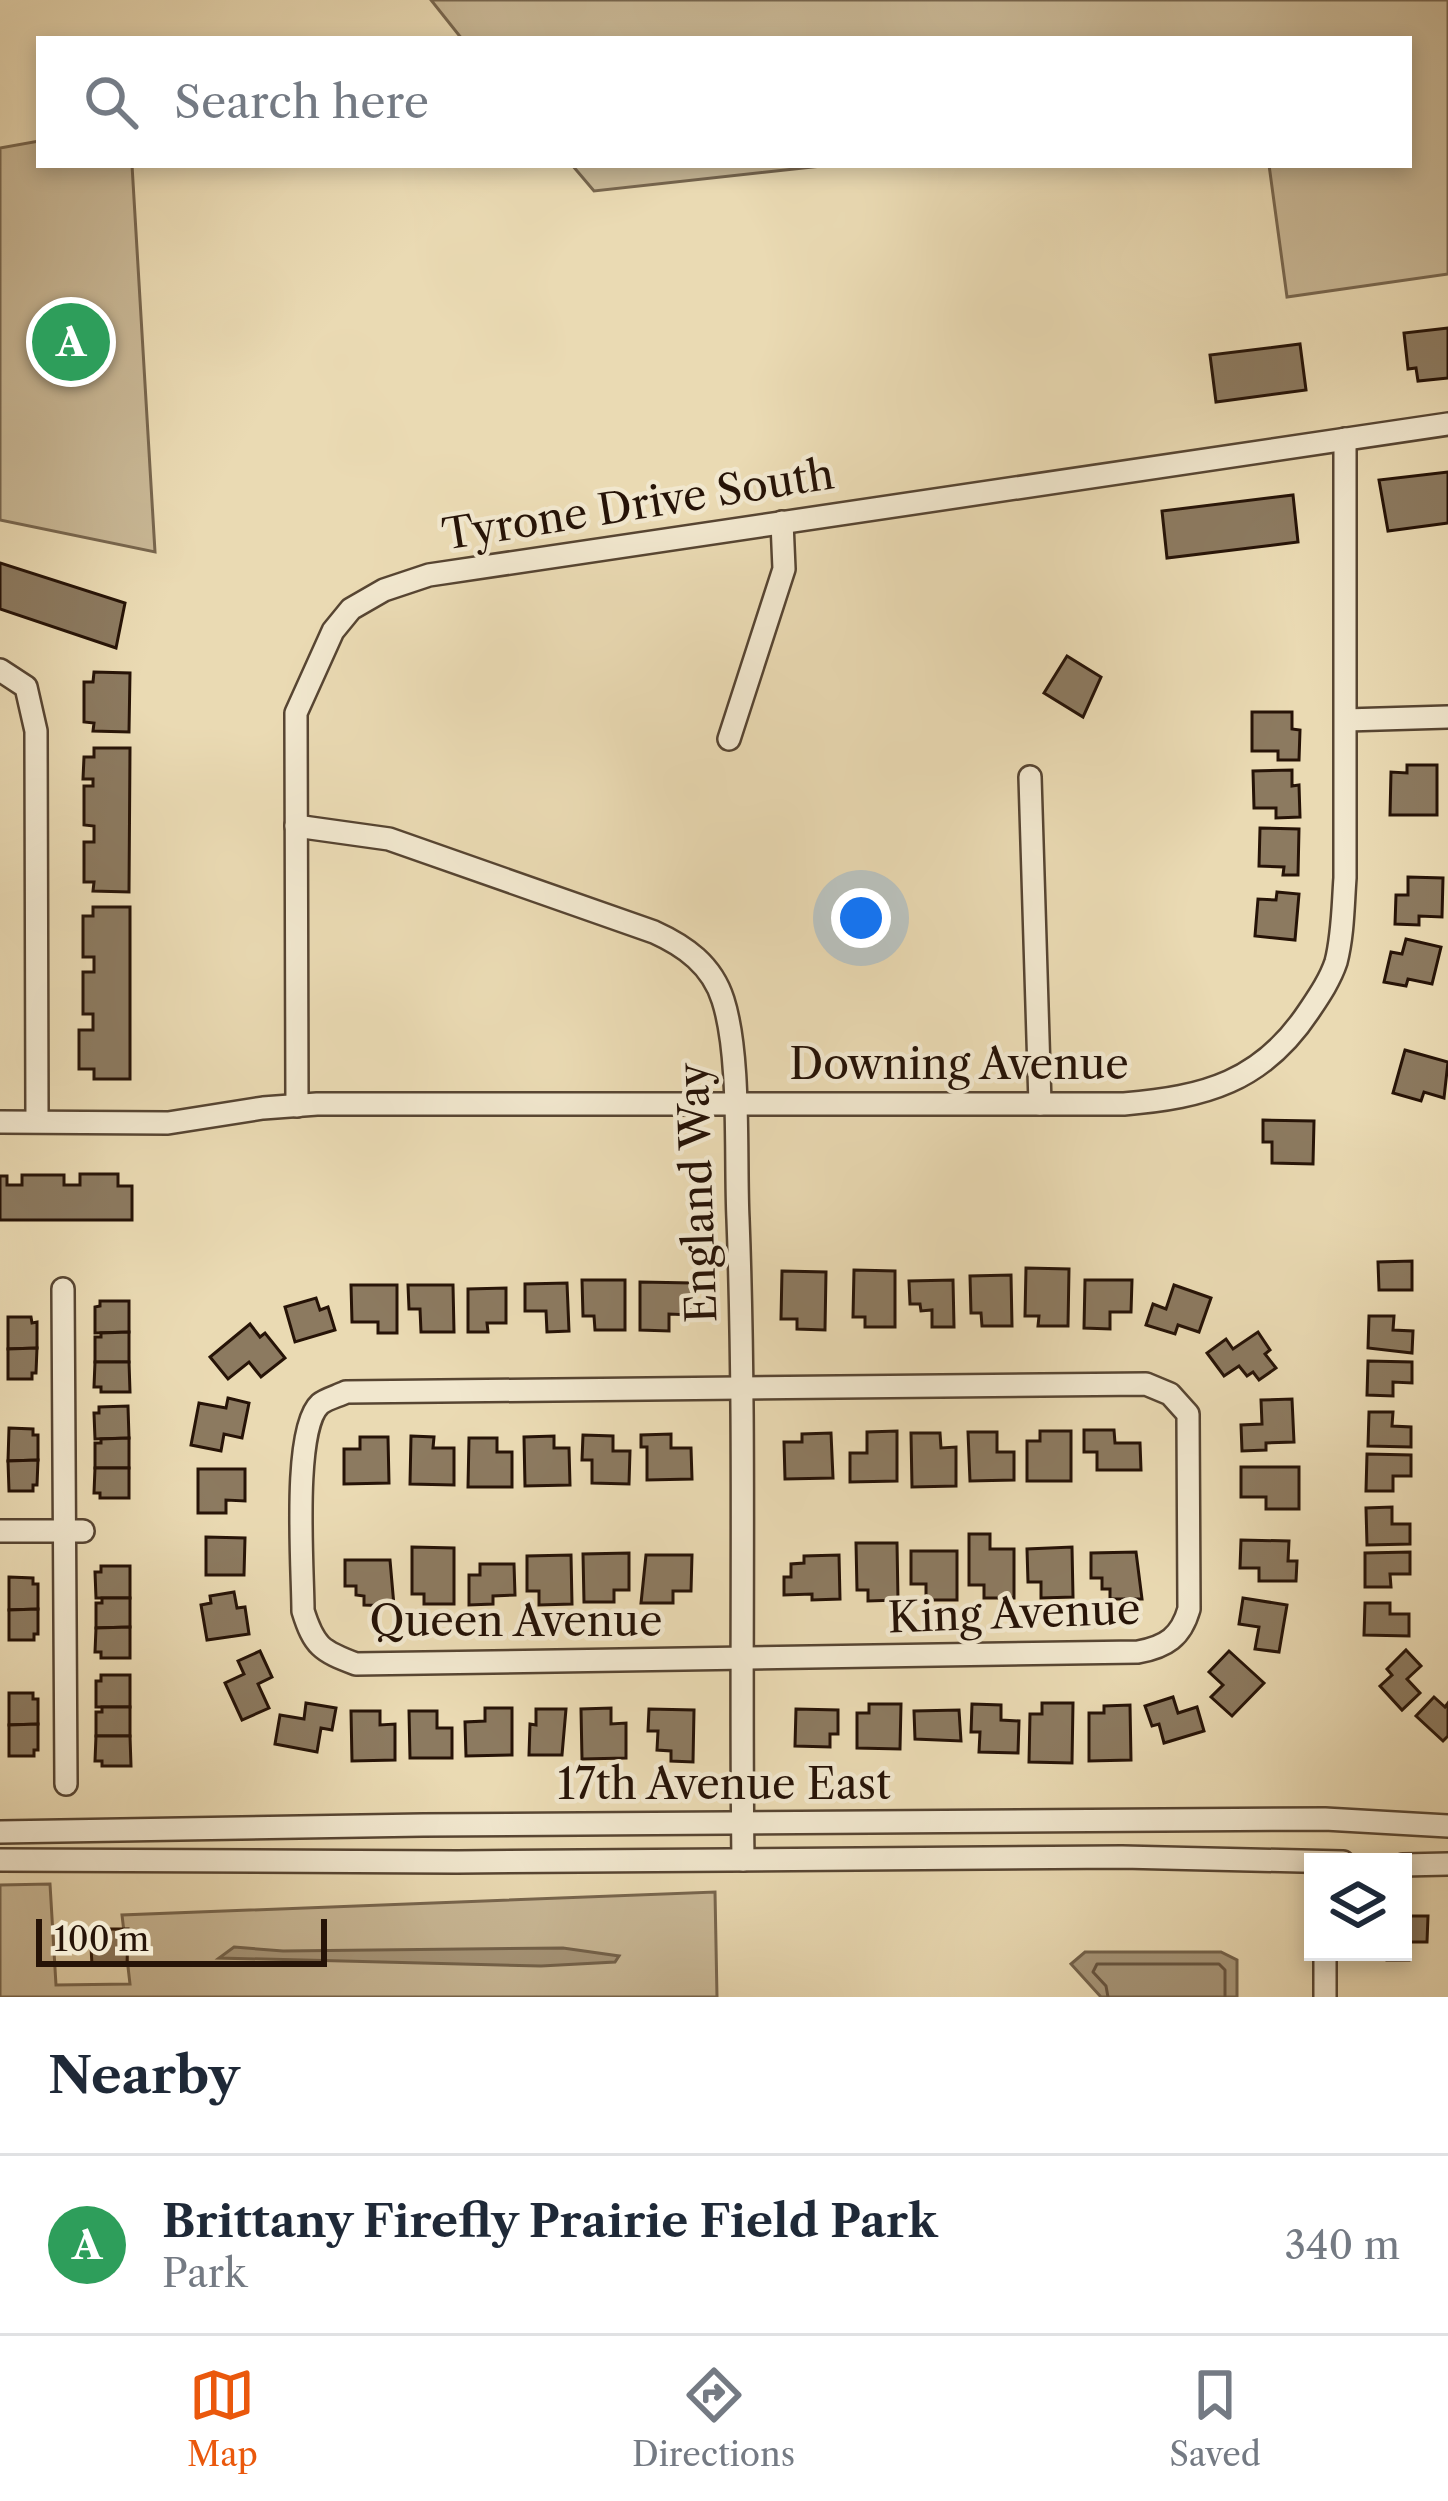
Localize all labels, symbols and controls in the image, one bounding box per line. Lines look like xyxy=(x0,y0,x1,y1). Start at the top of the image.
search box xyxy=(36,36,1412,168)
icon: search xyxy=(78,69,144,135)
text: Search here xyxy=(174,74,429,130)
pin: A xyxy=(32,297,110,387)
street label: Tyrone Drive South xyxy=(439,447,837,561)
your location xyxy=(831,888,891,948)
street label: Downing Avenue xyxy=(789,1038,1129,1090)
street label: England Way xyxy=(666,1061,728,1324)
street label: King Avenue xyxy=(887,1583,1141,1643)
street label: Queen Avenue xyxy=(370,1595,662,1647)
street label: 17th Avenue East xyxy=(557,1758,891,1810)
map controls xyxy=(1304,1853,1412,1961)
button: layers xyxy=(1304,1853,1412,1961)
scale bar xyxy=(36,1913,327,1966)
text: 100 m xyxy=(54,1919,149,1960)
text: Nearby xyxy=(48,2044,240,2106)
text: Brittany Firefly Prairie Field Park xyxy=(162,2193,938,2249)
text: A xyxy=(72,2221,102,2269)
text: 340 m xyxy=(1285,2221,1400,2269)
text: Park xyxy=(162,2249,247,2297)
tab: Map xyxy=(187,2362,258,2475)
tab: Directions xyxy=(632,2362,795,2475)
tab: Saved xyxy=(1169,2362,1261,2475)

